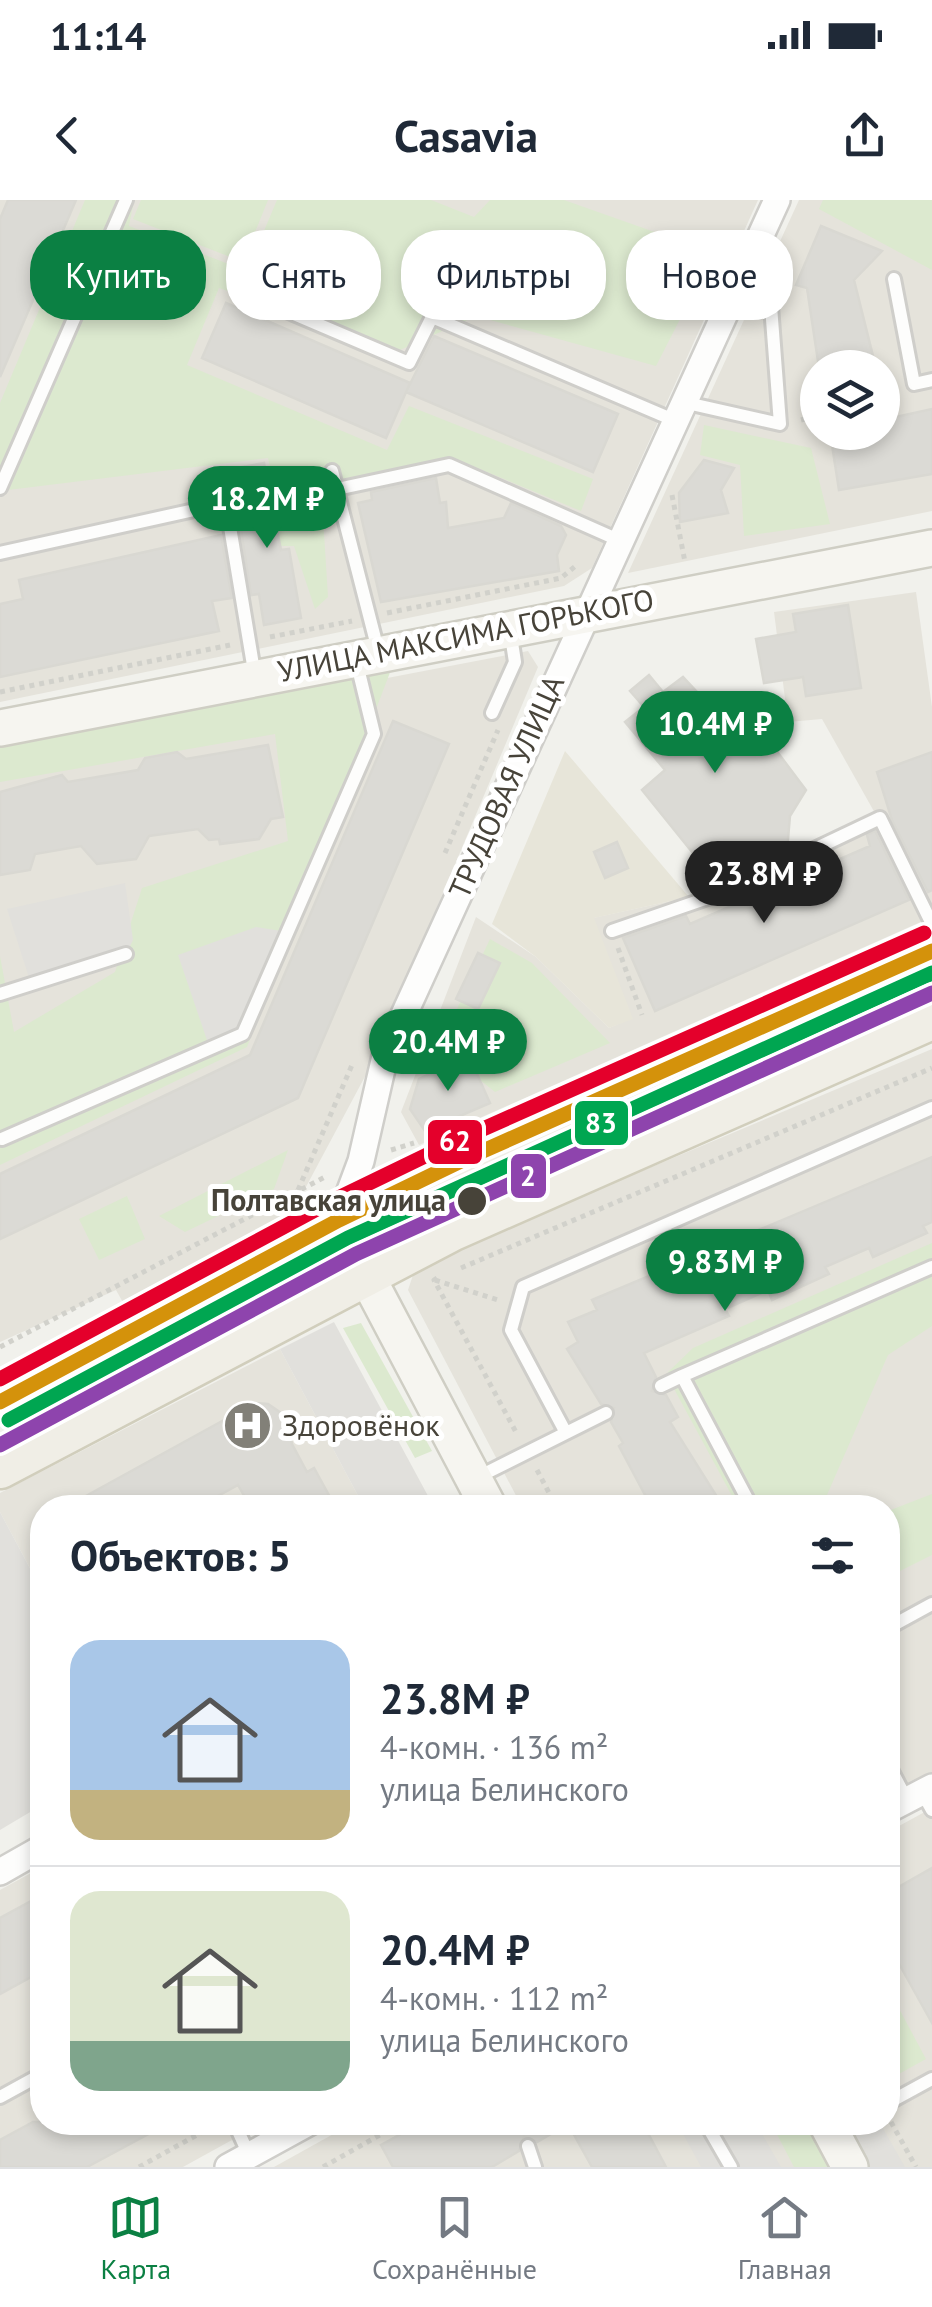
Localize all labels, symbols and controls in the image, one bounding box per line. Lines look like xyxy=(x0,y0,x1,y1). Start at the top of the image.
text: 11:14 xyxy=(50,11,146,60)
text: Casavia xyxy=(394,106,538,164)
icon: back xyxy=(40,108,95,163)
icon: share xyxy=(837,108,892,163)
chip: Купить xyxy=(30,230,206,320)
chip: Снять xyxy=(226,230,381,320)
chip: Фильтры xyxy=(401,230,606,320)
chip: Новое xyxy=(626,230,793,320)
map controls xyxy=(800,350,900,450)
button: layers xyxy=(800,350,900,450)
pin: 18.2M ₽ xyxy=(175,466,359,551)
text: 18.2M ₽ xyxy=(210,477,324,519)
street label: УЛИЦА МАКСИМА ГОРЬКОГО xyxy=(274,579,657,690)
street label: ТРУДОВАЯ УЛИЦА xyxy=(439,668,572,904)
pin: 10.4M ₽ xyxy=(623,691,807,776)
text: 10.4M ₽ xyxy=(658,702,772,744)
pin: 23.8M ₽ xyxy=(672,841,856,926)
text: 23.8M ₽ xyxy=(707,852,821,894)
pin: 20.4M ₽ xyxy=(356,1009,540,1094)
text: 20.4M ₽ xyxy=(391,1020,505,1062)
line badge: 83 xyxy=(573,1099,630,1147)
text: 83 xyxy=(585,1104,617,1141)
line badge: 62 xyxy=(426,1118,484,1166)
text: 62 xyxy=(439,1122,471,1159)
line badge: 2 xyxy=(509,1152,548,1200)
text: 2 xyxy=(520,1157,536,1194)
place label: Полтавская улица xyxy=(211,1180,446,1219)
marker: Полтавская улица xyxy=(455,1184,489,1218)
pin: 9.83M ₽ xyxy=(633,1229,817,1314)
text: 9.83M ₽ xyxy=(668,1240,782,1282)
hospital icon: Здоровёнок xyxy=(221,1400,273,1452)
place label: Здоровёнок xyxy=(282,1405,440,1444)
text: Объектов: 5 xyxy=(70,1528,291,1583)
icon: filters xyxy=(805,1528,860,1583)
text: 23.8M ₽ xyxy=(380,1671,530,1726)
icon: home xyxy=(150,1680,270,1800)
text: 4-комн. · 136 m² xyxy=(380,1726,608,1768)
text: улица Белинского xyxy=(380,1768,629,1810)
text: 20.4M ₽ xyxy=(380,1922,530,1977)
icon: home xyxy=(150,1931,270,2051)
text: 4-комн. · 112 m² xyxy=(380,1977,608,2019)
text: улица Белинского xyxy=(380,2019,629,2061)
tab: Карта xyxy=(100,2190,171,2287)
tab: Сохранённые xyxy=(372,2190,537,2287)
tab: Главная xyxy=(738,2190,832,2287)

